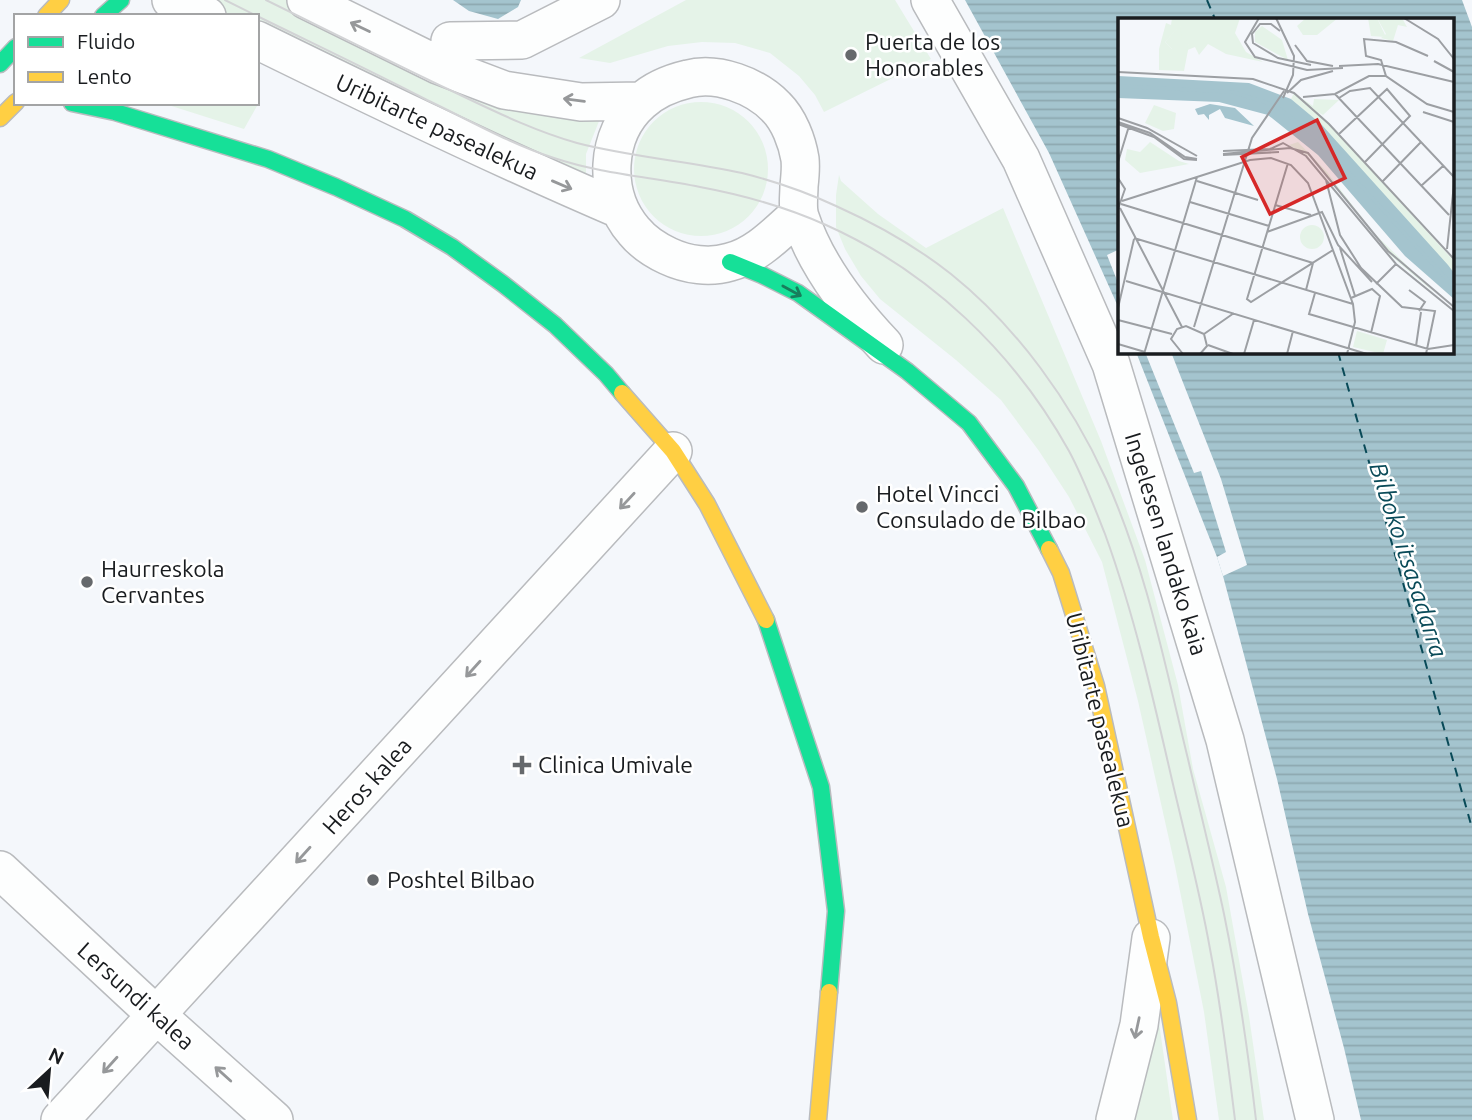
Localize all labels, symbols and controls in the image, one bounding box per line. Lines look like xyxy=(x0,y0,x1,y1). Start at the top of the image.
legend xyxy=(14,14,259,105)
inset map xyxy=(1118,18,1454,354)
one-way arrow xyxy=(350,19,371,33)
text: Fluido xyxy=(77,29,135,53)
place label: Puerta de los Honorables xyxy=(865,29,1000,80)
marker: Puerta de los Honorables xyxy=(843,47,859,63)
text: Lento xyxy=(77,64,132,88)
street label: Uribitarte pasealekua xyxy=(332,69,542,184)
one-way arrow xyxy=(563,94,586,107)
one-way arrow xyxy=(551,179,573,192)
one-way arrow xyxy=(781,284,801,298)
street label: Ingelesen landako kaia xyxy=(1121,429,1212,658)
water label: Bilboko itsasadarra xyxy=(1364,459,1453,661)
place label: Hotel Vincci Consulado de Bilbao xyxy=(876,481,1086,532)
one-way arrow xyxy=(619,492,635,510)
marker: Hotel Vincci Consulado de Bilbao xyxy=(854,499,870,515)
place label: Haurreskola Cervantes xyxy=(101,556,225,607)
marker: Haurreskola Cervantes xyxy=(79,574,95,590)
street label: Uribitarte pasealekua xyxy=(1062,610,1139,830)
one-way arrow xyxy=(465,660,482,677)
street label: Heros kalea xyxy=(317,733,416,839)
place label: Clinica Umivale xyxy=(538,752,693,777)
marker: Clinica Umivale xyxy=(512,755,532,775)
one-way arrow xyxy=(295,846,312,863)
place label: Poshtel Bilbao xyxy=(387,867,535,892)
marker: Poshtel Bilbao xyxy=(365,872,381,888)
street label: Lersundi kalea xyxy=(73,937,200,1054)
one-way arrow xyxy=(1130,1016,1144,1039)
north arrow xyxy=(14,1036,84,1106)
text: N xyxy=(45,1043,68,1069)
one-way arrow xyxy=(102,1056,118,1074)
one-way arrow xyxy=(215,1066,232,1083)

